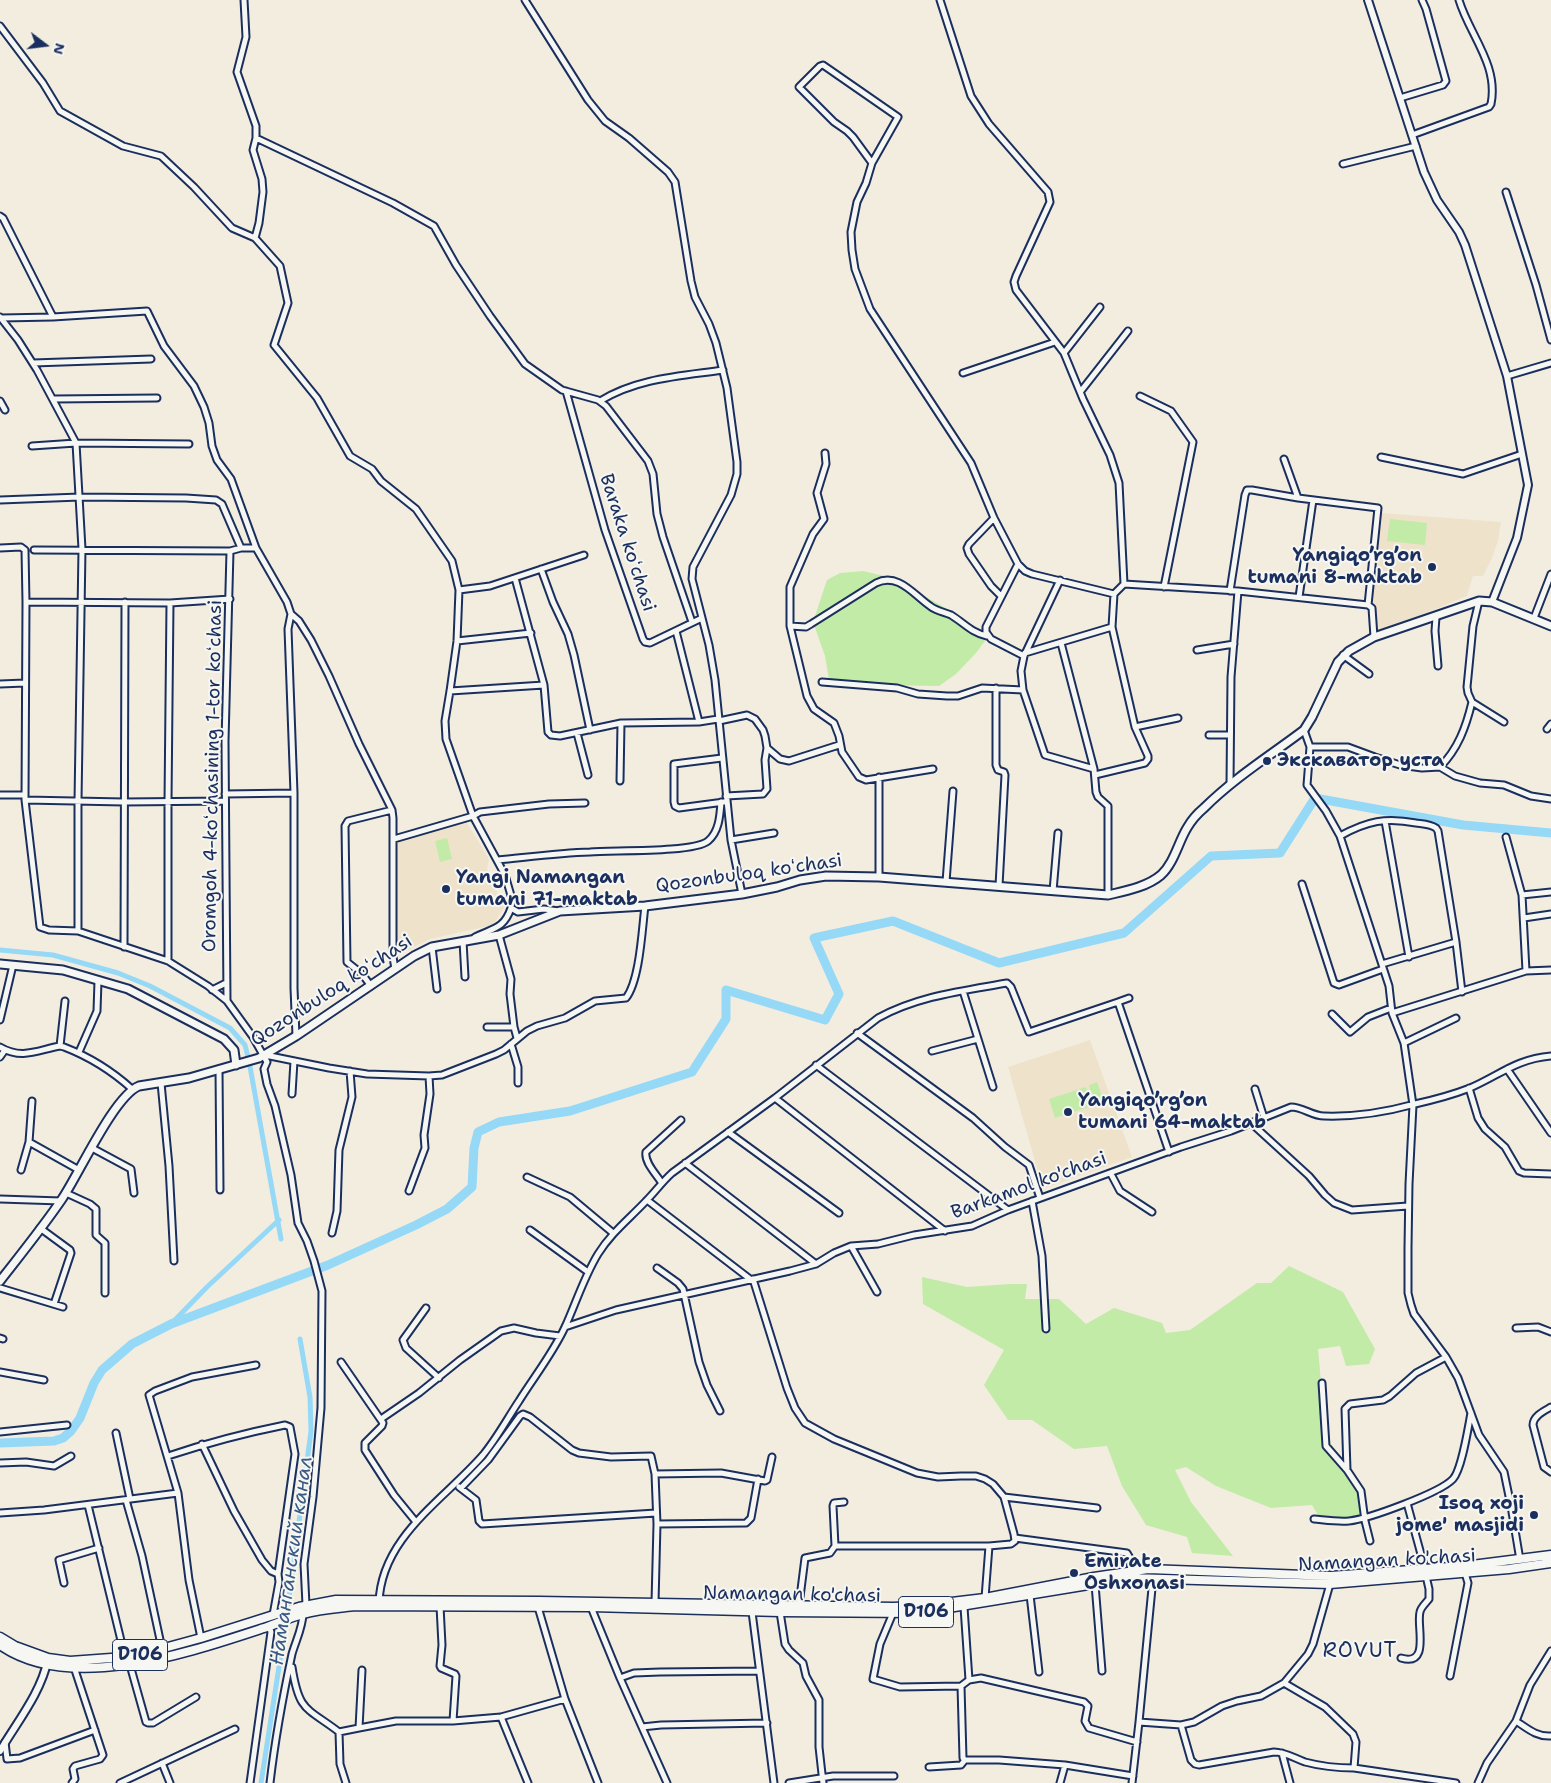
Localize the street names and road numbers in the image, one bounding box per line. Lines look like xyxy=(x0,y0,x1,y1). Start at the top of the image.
street label: Baraka koʻchasi xyxy=(594,471,660,615)
street label: Oromgoh 4-koʻchasining 1-tor koʻchasi xyxy=(199,600,227,952)
street label: Qozonbuloq koʻchasi xyxy=(654,850,844,898)
street label: Qozonbuloq koʻchasi xyxy=(247,930,417,1052)
street label: Barkamol ko'chasi xyxy=(948,1147,1110,1225)
street label: Namangan ko'chasi xyxy=(1297,1545,1477,1577)
street label: Namangan ko'chasi xyxy=(703,1582,881,1608)
road number: D106 xyxy=(898,1596,954,1628)
road number: D106 xyxy=(112,1640,168,1670)

